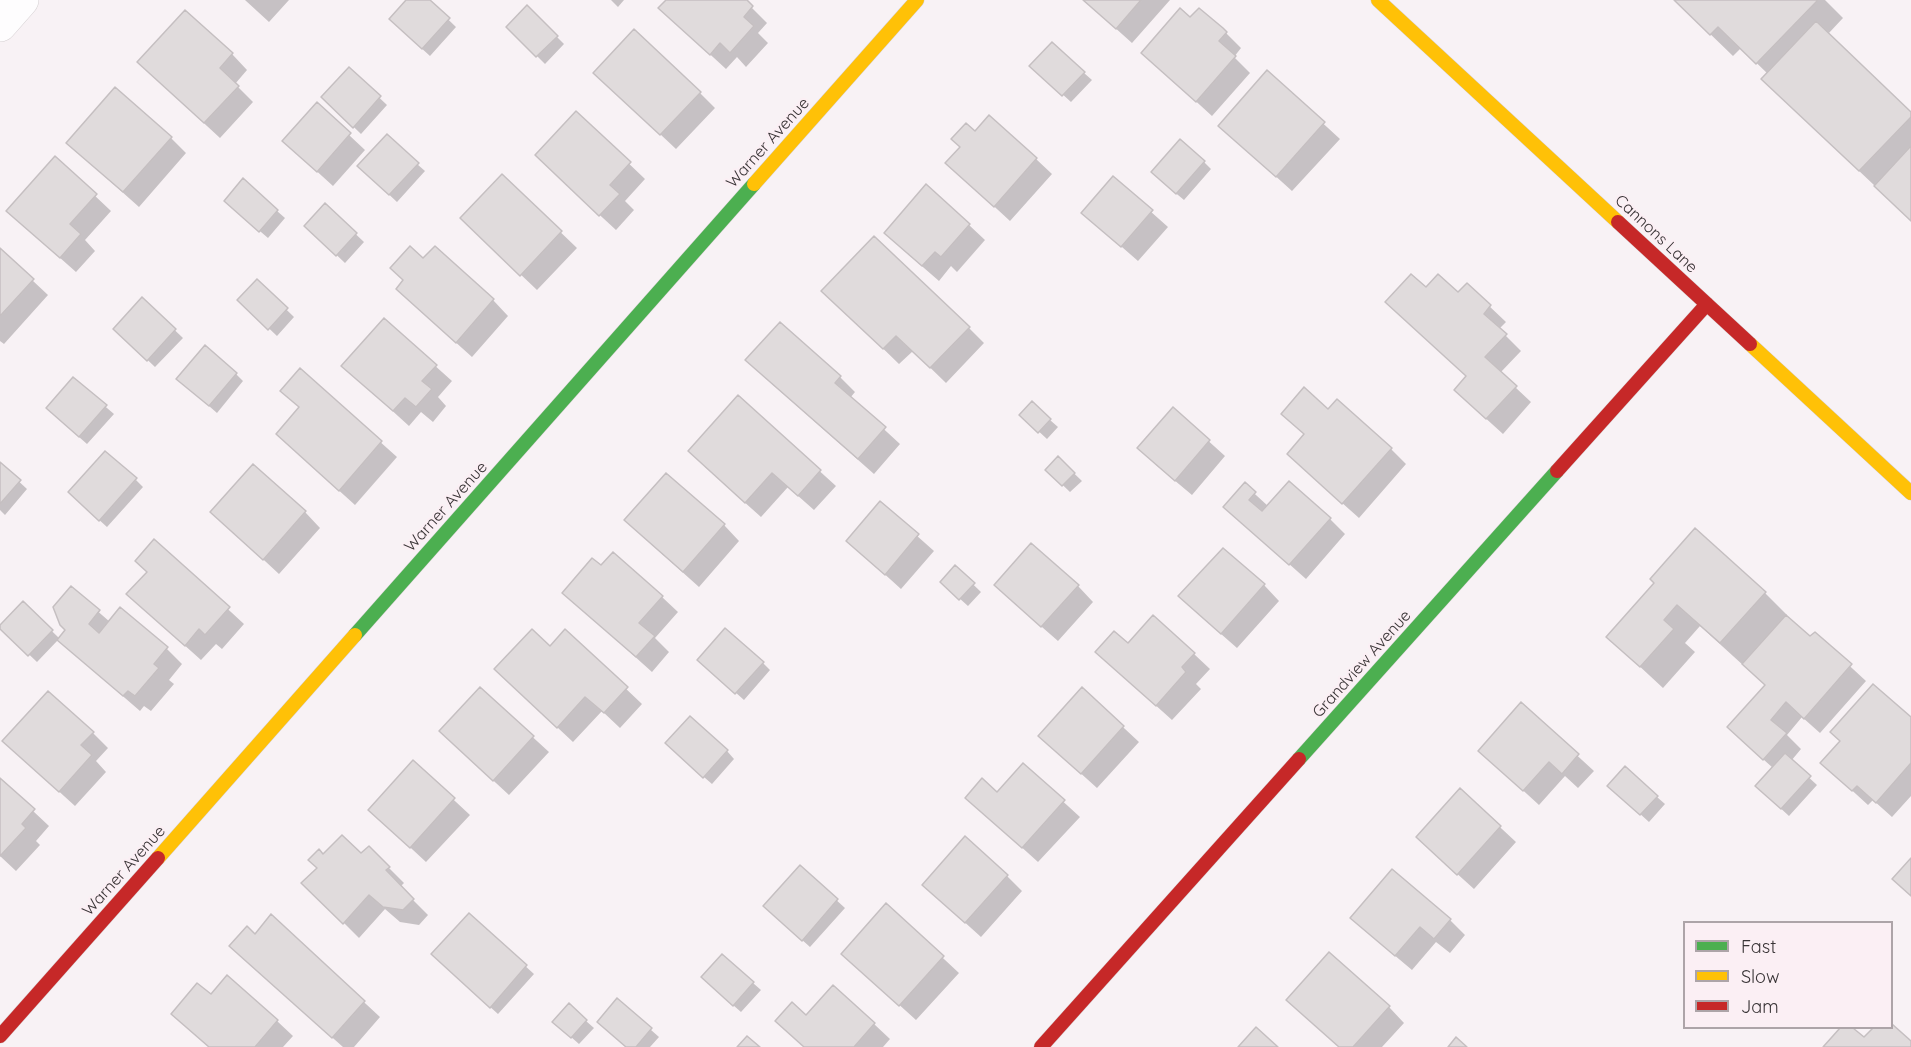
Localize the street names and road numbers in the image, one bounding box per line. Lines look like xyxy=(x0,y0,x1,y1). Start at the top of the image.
street label: Warner Avenue xyxy=(722,94,814,192)
street label: Cannons Lane xyxy=(1611,191,1701,277)
street label: Warner Avenue xyxy=(400,458,492,556)
street label: Grandview Avenue xyxy=(1309,606,1415,722)
street label: Warner Avenue xyxy=(78,822,170,920)

